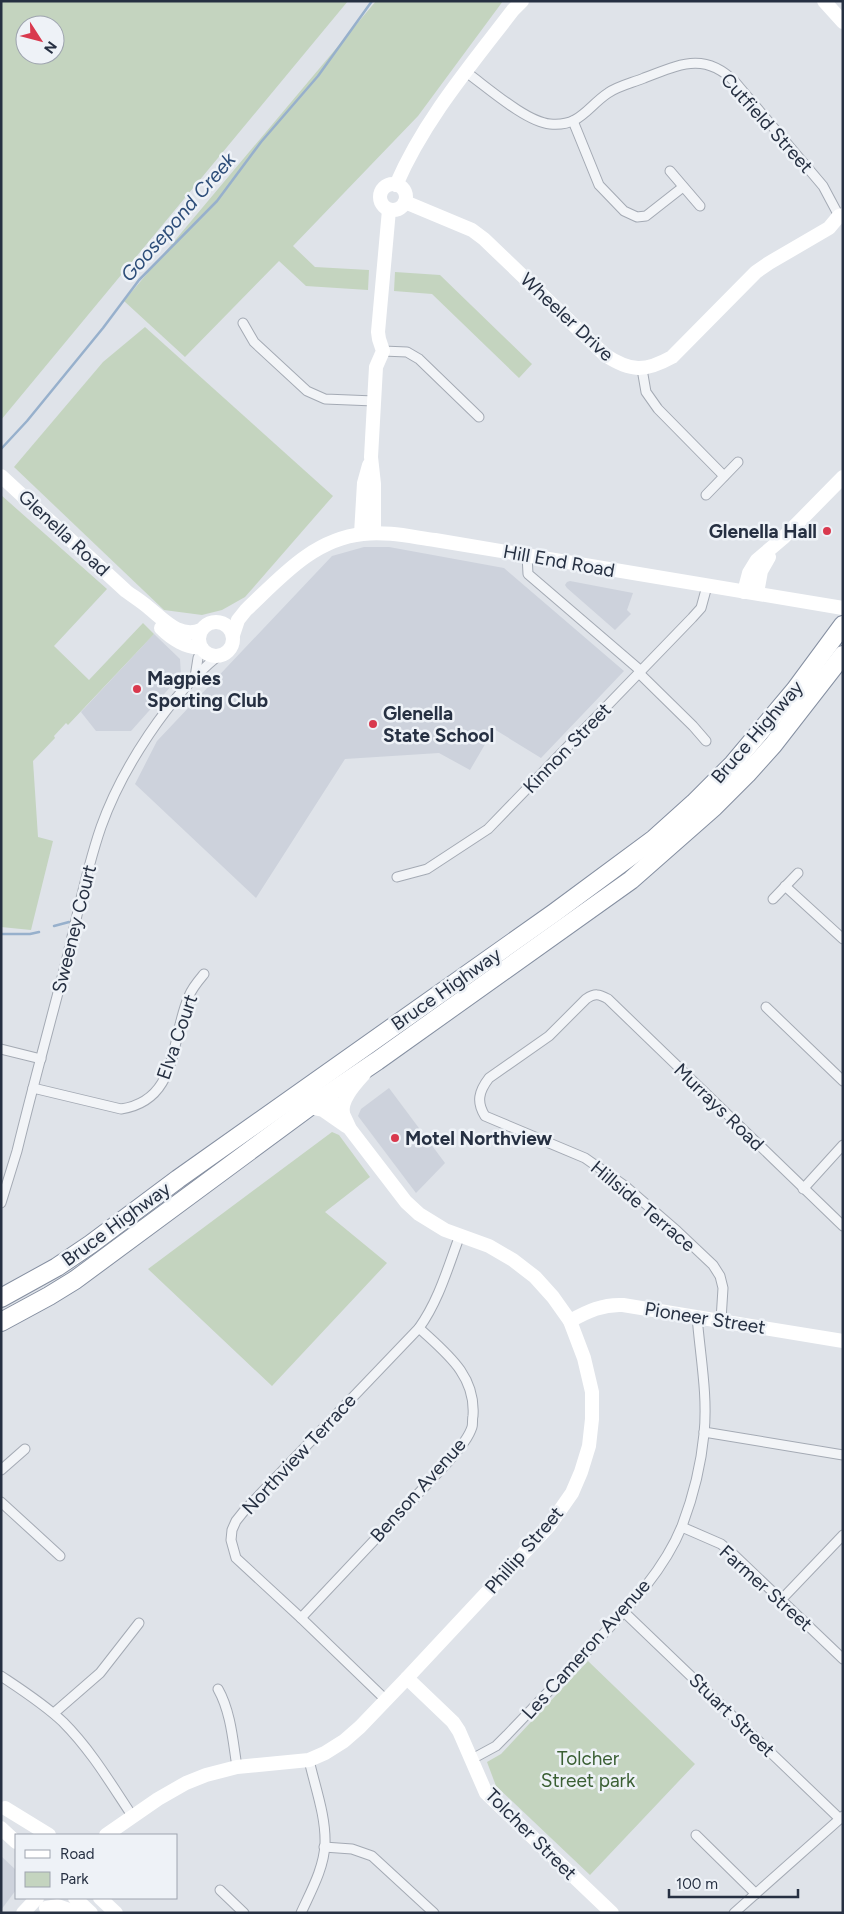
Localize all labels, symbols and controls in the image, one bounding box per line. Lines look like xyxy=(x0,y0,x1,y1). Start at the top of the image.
north arrow xyxy=(15,15,65,65)
text: N xyxy=(40,38,60,57)
street label: Cutfield Street xyxy=(716,68,818,178)
water label: Goosepond Creek xyxy=(116,147,241,286)
street label: Wheeler Drive xyxy=(516,268,618,366)
street label: Glenella Road xyxy=(14,485,114,581)
place label: Glenella Hall xyxy=(709,520,817,543)
marker: Glenella Hall xyxy=(821,525,833,537)
street label: Hill End Road xyxy=(501,540,617,582)
place label: Magpies Sporting Club xyxy=(147,667,268,712)
street label: Bruce Highway xyxy=(706,676,808,788)
marker: Magpies Sporting Club xyxy=(131,683,143,695)
street label: Kinnon Street xyxy=(518,698,616,798)
place label: Glenella State School xyxy=(383,702,494,747)
marker: Glenella State School xyxy=(367,718,379,730)
street label: Sweeney Court xyxy=(47,862,101,996)
street label: Bruce Highway xyxy=(387,943,505,1035)
street label: Elva Court xyxy=(152,991,202,1083)
street label: Murrays Road xyxy=(669,1058,769,1156)
place label: Motel Northview xyxy=(405,1127,552,1150)
marker: Motel Northview xyxy=(389,1132,401,1144)
street label: Hillside Terrace xyxy=(586,1156,700,1256)
street label: Bruce Highway xyxy=(57,1177,175,1271)
street label: Pioneer Street xyxy=(643,1297,767,1339)
street label: Northview Terrace xyxy=(237,1389,361,1519)
street label: Benson Avenue xyxy=(365,1433,471,1547)
street label: Phillip Street xyxy=(480,1502,568,1598)
street label: Farmer Street xyxy=(715,1540,817,1636)
street label: Les Cameron Avenue xyxy=(517,1574,655,1724)
street label: Stuart Street xyxy=(684,1668,780,1762)
park label: Tolcher Street park xyxy=(541,1747,636,1792)
street label: Tolcher Street xyxy=(480,1783,582,1885)
legend xyxy=(15,1834,178,1899)
text: Road xyxy=(60,1845,95,1863)
scale bar xyxy=(669,1866,798,1898)
text: Park xyxy=(60,1870,89,1888)
text: 100 m xyxy=(676,1875,718,1893)

